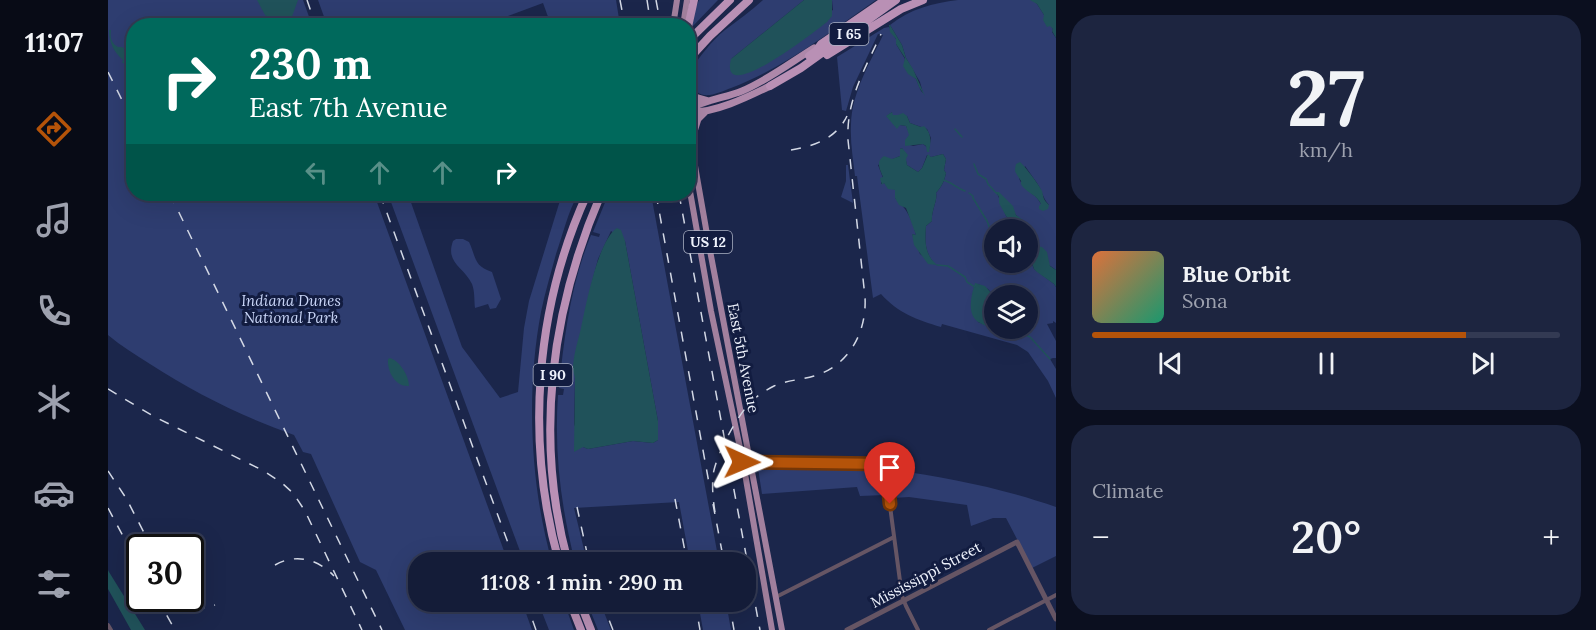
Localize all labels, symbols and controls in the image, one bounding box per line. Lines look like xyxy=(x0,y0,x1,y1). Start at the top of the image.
road number: I 65 xyxy=(830,23,868,45)
text: 11:07 xyxy=(25,25,83,59)
text: 230 m xyxy=(249,37,371,91)
icon: right xyxy=(150,42,228,120)
text: 27 xyxy=(1287,48,1365,147)
text: East 7th Avenue xyxy=(249,90,448,124)
icon: directions xyxy=(33,108,75,150)
text: km/h xyxy=(1299,137,1353,162)
icon: left xyxy=(300,156,333,189)
icon: ahead xyxy=(363,156,396,189)
icon: ahead xyxy=(426,156,459,189)
icon: right xyxy=(489,156,522,189)
icon: music xyxy=(33,199,75,241)
map controls xyxy=(984,219,1038,339)
button: sound xyxy=(984,219,1038,273)
road number: US 12 xyxy=(684,231,732,253)
text: Blue Orbit xyxy=(1182,260,1290,288)
button: layers xyxy=(984,285,1038,339)
text: Sona xyxy=(1182,288,1228,313)
icon: phone xyxy=(33,290,75,332)
park label: Indiana Dunes National Park xyxy=(241,291,341,327)
street label: East 5th Avenue xyxy=(724,301,763,414)
icon: previous xyxy=(1154,347,1187,380)
icon: pause xyxy=(1310,347,1343,380)
icon: next xyxy=(1466,347,1499,380)
road number: I 90 xyxy=(534,364,572,386)
icon: climate xyxy=(33,381,75,423)
position arrow xyxy=(710,430,774,494)
pin xyxy=(864,442,915,504)
icon: arrive xyxy=(873,451,906,484)
icon: car xyxy=(33,472,75,514)
text: Climate xyxy=(1092,478,1164,503)
text: 20° xyxy=(1291,508,1361,565)
text: − xyxy=(1092,516,1110,558)
text: + xyxy=(1542,516,1560,558)
speed limit sign: 30 xyxy=(126,534,204,612)
street label: Mississippi Street xyxy=(867,537,985,612)
icon: filters xyxy=(33,563,75,605)
text: 11:08 · 1 min · 290 m xyxy=(481,568,683,596)

